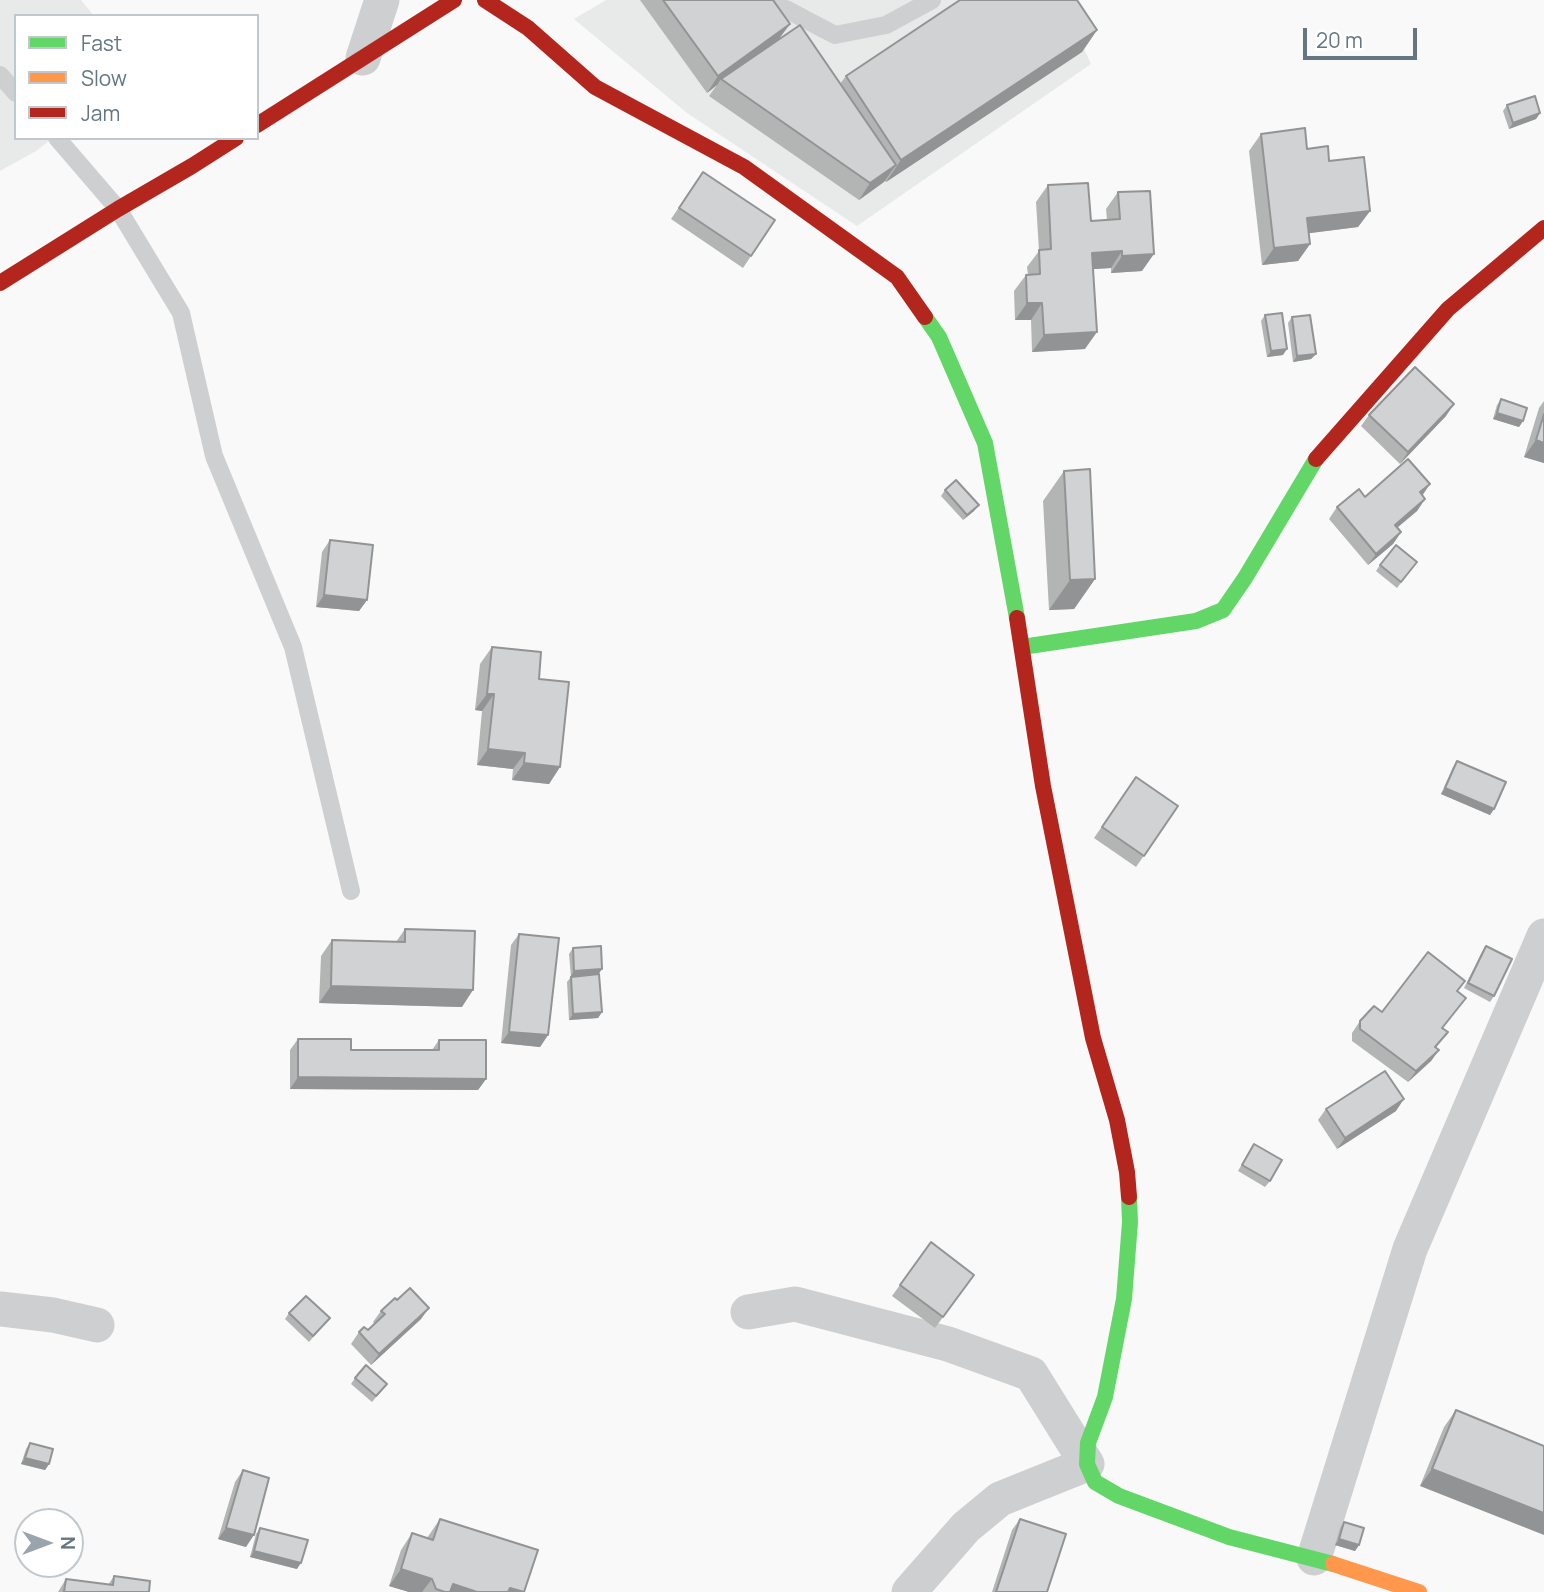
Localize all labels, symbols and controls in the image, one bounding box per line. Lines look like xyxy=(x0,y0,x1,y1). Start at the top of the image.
legend xyxy=(14,14,259,140)
scale bar xyxy=(1306,14,1420,58)
text: 20 m xyxy=(1316,26,1363,54)
text: Fast xyxy=(81,29,122,57)
text: Slow xyxy=(81,64,127,92)
text: Jam xyxy=(81,99,120,127)
north arrow xyxy=(14,1508,84,1578)
text: N xyxy=(55,1536,81,1550)

